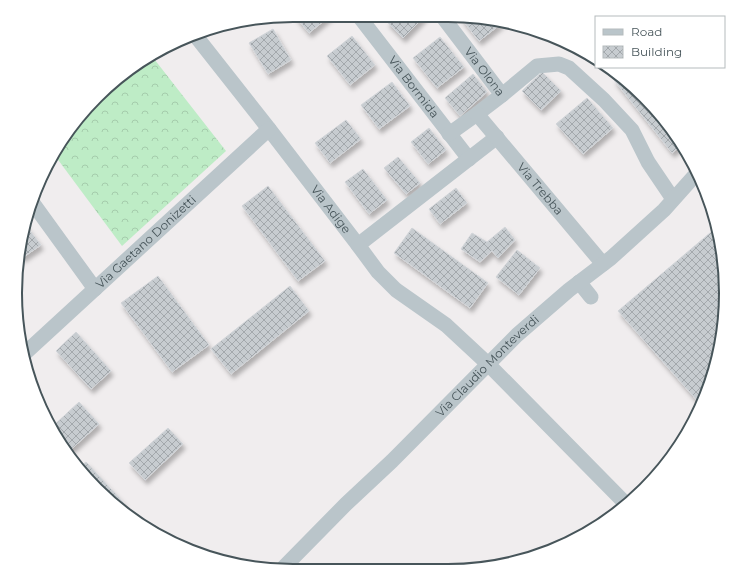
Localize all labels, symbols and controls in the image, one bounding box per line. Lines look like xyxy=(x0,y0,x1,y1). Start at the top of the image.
legend xyxy=(595,16,725,68)
text: Road xyxy=(631,24,662,39)
street label: Via Olona xyxy=(461,44,508,99)
text: Building xyxy=(631,44,682,59)
street label: Via Bormida xyxy=(385,53,443,121)
street label: Via Trebba xyxy=(514,160,567,218)
street label: Via Adige xyxy=(308,182,354,236)
street label: Via Gaetano Donizetti xyxy=(92,192,199,291)
street label: Via Claudio Monteverdi xyxy=(432,311,542,420)

